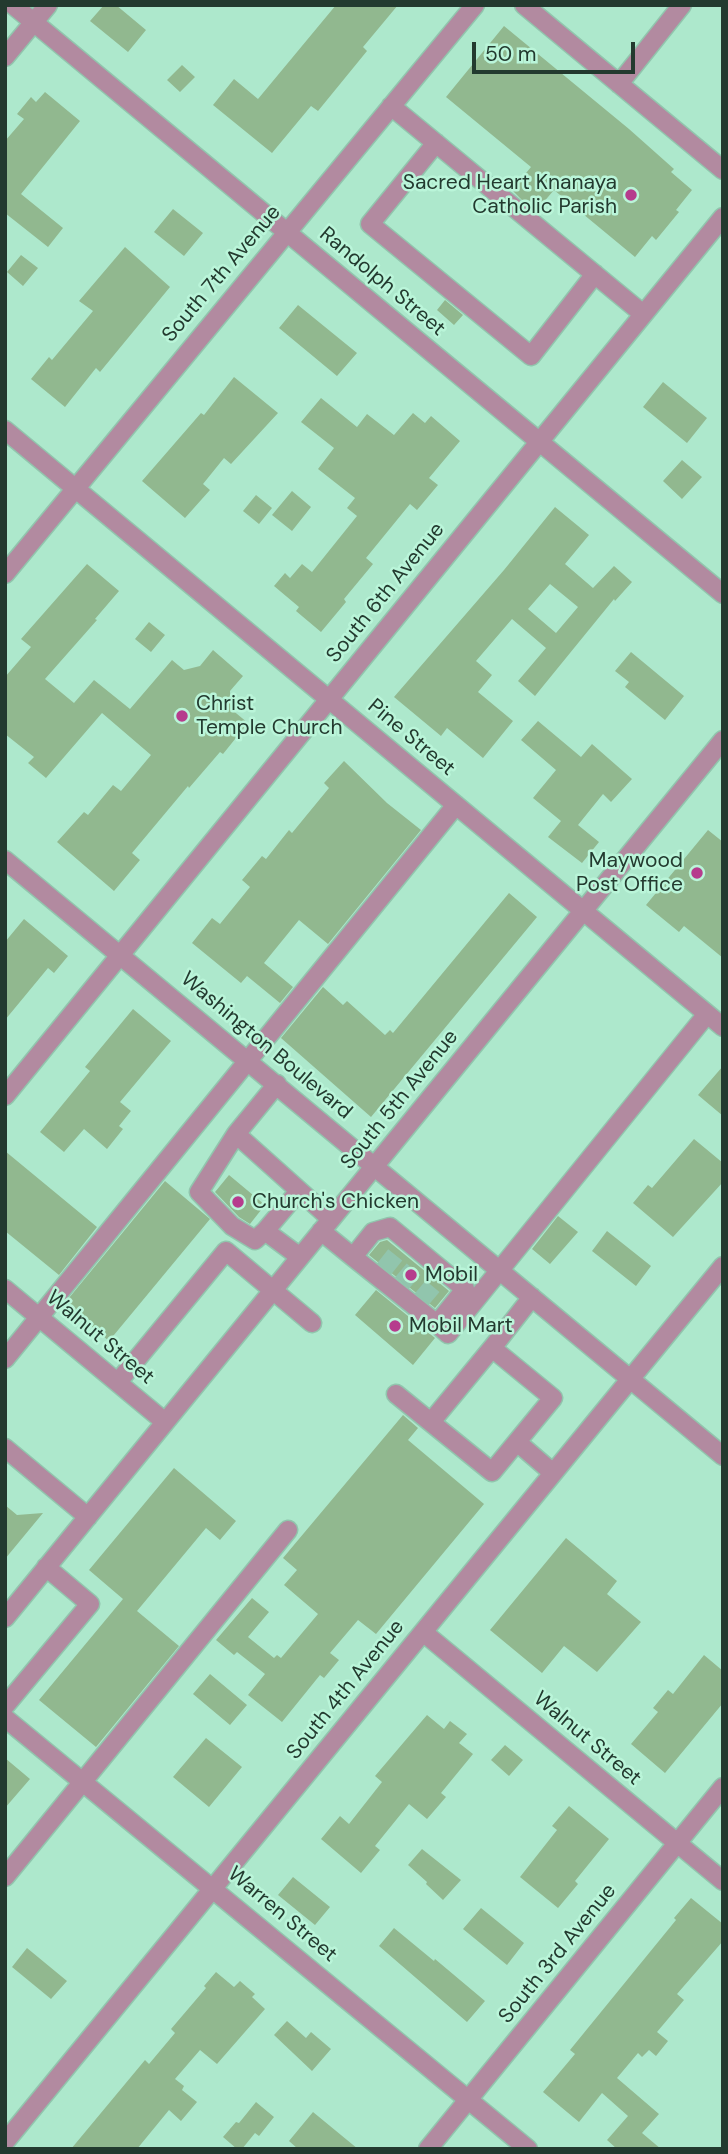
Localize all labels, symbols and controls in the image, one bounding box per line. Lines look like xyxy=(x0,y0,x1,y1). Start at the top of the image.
scale bar xyxy=(476,28,639,72)
text: 50 m xyxy=(485,40,536,68)
place label: Sacred Heart Knanaya Catholic Parish xyxy=(403,170,617,220)
marker: Sacred Heart Knanaya Catholic Parish xyxy=(623,187,639,203)
street label: South 7th Avenue xyxy=(157,200,287,348)
street label: Randolph Street xyxy=(314,222,450,342)
street label: South 6th Avenue xyxy=(322,518,450,668)
place label: Christ Temple Church xyxy=(196,691,342,741)
street label: Pine Street xyxy=(362,694,460,782)
marker: Christ Temple Church xyxy=(174,708,190,724)
place label: Maywood Post Office xyxy=(576,848,683,898)
marker: Maywood Post Office xyxy=(689,865,705,881)
street label: Washington Boulevard xyxy=(175,967,357,1125)
street label: South 5th Avenue xyxy=(336,1025,464,1175)
place label: Church's Chicken xyxy=(252,1189,419,1215)
marker: Church's Chicken xyxy=(230,1194,246,1210)
place label: Mobil xyxy=(425,1262,478,1288)
marker: Mobil xyxy=(403,1267,419,1283)
street label: Walnut Street xyxy=(41,1286,159,1390)
place label: Mobil Mart xyxy=(409,1313,513,1339)
marker: Mobil Mart xyxy=(387,1318,403,1334)
street label: South 4th Avenue xyxy=(282,1615,410,1765)
street label: Walnut Street xyxy=(528,1687,646,1791)
street label: Warren Street xyxy=(222,1862,342,1968)
street label: South 3rd Avenue xyxy=(494,1879,622,2029)

